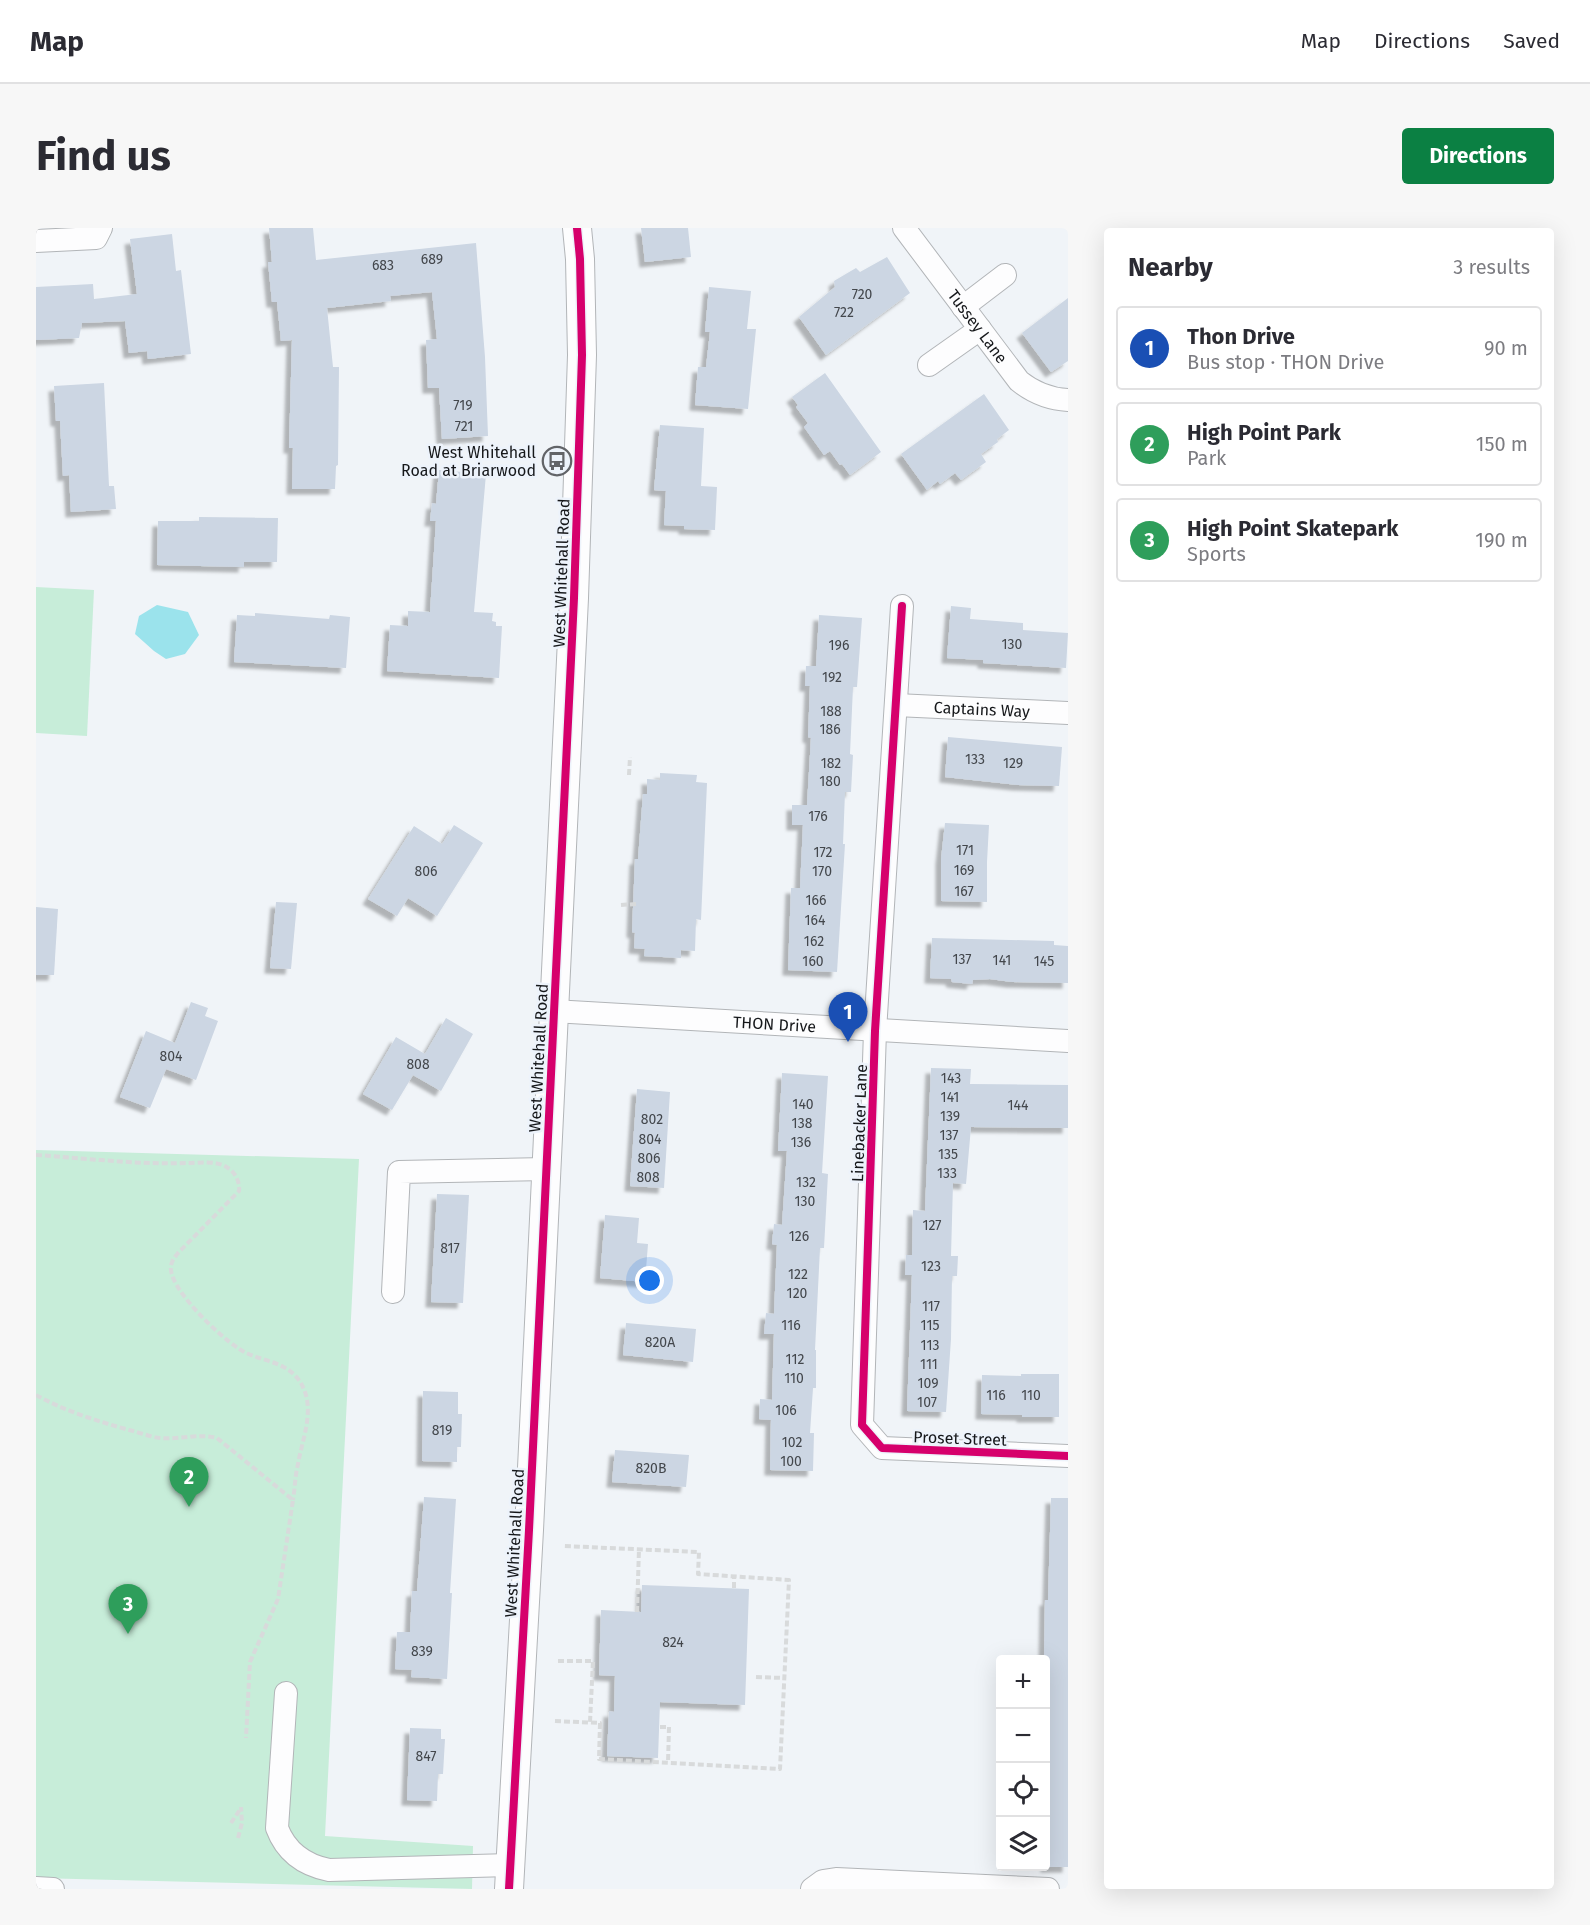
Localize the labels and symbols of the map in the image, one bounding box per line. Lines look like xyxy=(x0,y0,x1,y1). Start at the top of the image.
house number: 689 xyxy=(421,251,443,268)
house number: 683 xyxy=(372,257,394,274)
house number: 720 xyxy=(852,286,873,303)
street label: Tussey Lane xyxy=(944,286,1011,367)
house number: 722 xyxy=(834,304,854,321)
house number: 719 xyxy=(453,397,473,414)
house number: 721 xyxy=(455,418,473,435)
place label: West Whitehall Road at Briarwood xyxy=(401,443,536,480)
bus stop icon: West Whitehall Road at Briarwood xyxy=(541,445,573,477)
street label: West Whitehall Road xyxy=(549,498,574,648)
house number: 130 xyxy=(1002,636,1023,653)
house number: 196 xyxy=(829,637,849,654)
house number: 192 xyxy=(822,669,842,686)
street label: Captains Way xyxy=(933,698,1030,721)
house number: 188 xyxy=(820,703,842,720)
house number: 186 xyxy=(819,721,841,738)
house number: 133 xyxy=(965,751,985,768)
house number: 182 xyxy=(821,755,841,772)
house number: 129 xyxy=(1003,755,1023,772)
house number: 180 xyxy=(819,773,841,790)
house number: 176 xyxy=(808,808,828,825)
house number: 171 xyxy=(956,842,974,859)
house number: 172 xyxy=(814,844,833,861)
house number: 169 xyxy=(954,862,974,879)
house number: 806 xyxy=(415,863,438,880)
house number: 170 xyxy=(812,863,832,880)
house number: 167 xyxy=(954,883,974,900)
house number: 166 xyxy=(806,892,827,909)
house number: 164 xyxy=(805,912,826,929)
house number: 162 xyxy=(804,933,824,950)
house number: 137 xyxy=(952,951,972,968)
house number: 141 xyxy=(993,952,1011,969)
house number: 160 xyxy=(802,953,824,970)
house number: 145 xyxy=(1034,953,1054,970)
street label: West Whitehall Road xyxy=(525,983,552,1133)
pin: 1 xyxy=(828,992,868,1042)
street label: THON Drive xyxy=(733,1013,817,1036)
house number: 804 xyxy=(160,1048,183,1065)
house number: 808 xyxy=(406,1056,430,1073)
street label: Linebacker Lane xyxy=(848,1064,871,1182)
house number: 143 xyxy=(941,1070,961,1087)
house number: 141 xyxy=(941,1089,959,1106)
house number: 140 xyxy=(792,1096,814,1113)
house number: 144 xyxy=(1008,1097,1029,1114)
house number: 139 xyxy=(940,1108,960,1125)
house number: 802 xyxy=(641,1111,663,1128)
house number: 138 xyxy=(792,1115,813,1132)
house number: 137 xyxy=(939,1127,959,1144)
house number: 804 xyxy=(639,1131,662,1148)
house number: 136 xyxy=(791,1134,811,1151)
house number: 135 xyxy=(938,1146,958,1163)
house number: 806 xyxy=(638,1150,661,1167)
house number: 133 xyxy=(937,1165,957,1182)
house number: 808 xyxy=(636,1169,660,1186)
house number: 132 xyxy=(796,1174,816,1191)
house number: 130 xyxy=(795,1193,816,1210)
house number: 127 xyxy=(922,1217,942,1234)
house number: 126 xyxy=(789,1228,809,1245)
house number: 817 xyxy=(440,1240,460,1257)
house number: 123 xyxy=(921,1258,941,1275)
your location xyxy=(635,1266,664,1295)
house number: 122 xyxy=(788,1266,808,1283)
house number: 120 xyxy=(787,1285,808,1302)
house number: 117 xyxy=(922,1298,940,1315)
house number: 116 xyxy=(781,1317,801,1334)
house number: 115 xyxy=(921,1317,939,1334)
house number: 820A xyxy=(645,1334,675,1351)
house number: 113 xyxy=(921,1337,939,1354)
house number: 112 xyxy=(786,1351,804,1368)
house number: 111 xyxy=(920,1356,938,1373)
house number: 110 xyxy=(784,1370,804,1387)
house number: 109 xyxy=(917,1375,939,1392)
house number: 116 xyxy=(986,1387,1006,1404)
house number: 110 xyxy=(1021,1387,1041,1404)
house number: 107 xyxy=(917,1394,937,1411)
house number: 106 xyxy=(775,1402,797,1419)
house number: 819 xyxy=(432,1422,452,1439)
street label: Proset Street xyxy=(913,1427,1007,1450)
house number: 102 xyxy=(782,1434,802,1451)
house number: 100 xyxy=(780,1453,802,1470)
pin: 2 xyxy=(170,1458,208,1507)
house number: 820B xyxy=(636,1460,666,1477)
street label: West Whitehall Road xyxy=(501,1468,528,1618)
pin: 3 xyxy=(108,1584,148,1634)
house number: 824 xyxy=(662,1634,684,1651)
house number: 839 xyxy=(411,1643,433,1660)
house number: 847 xyxy=(415,1748,437,1765)

